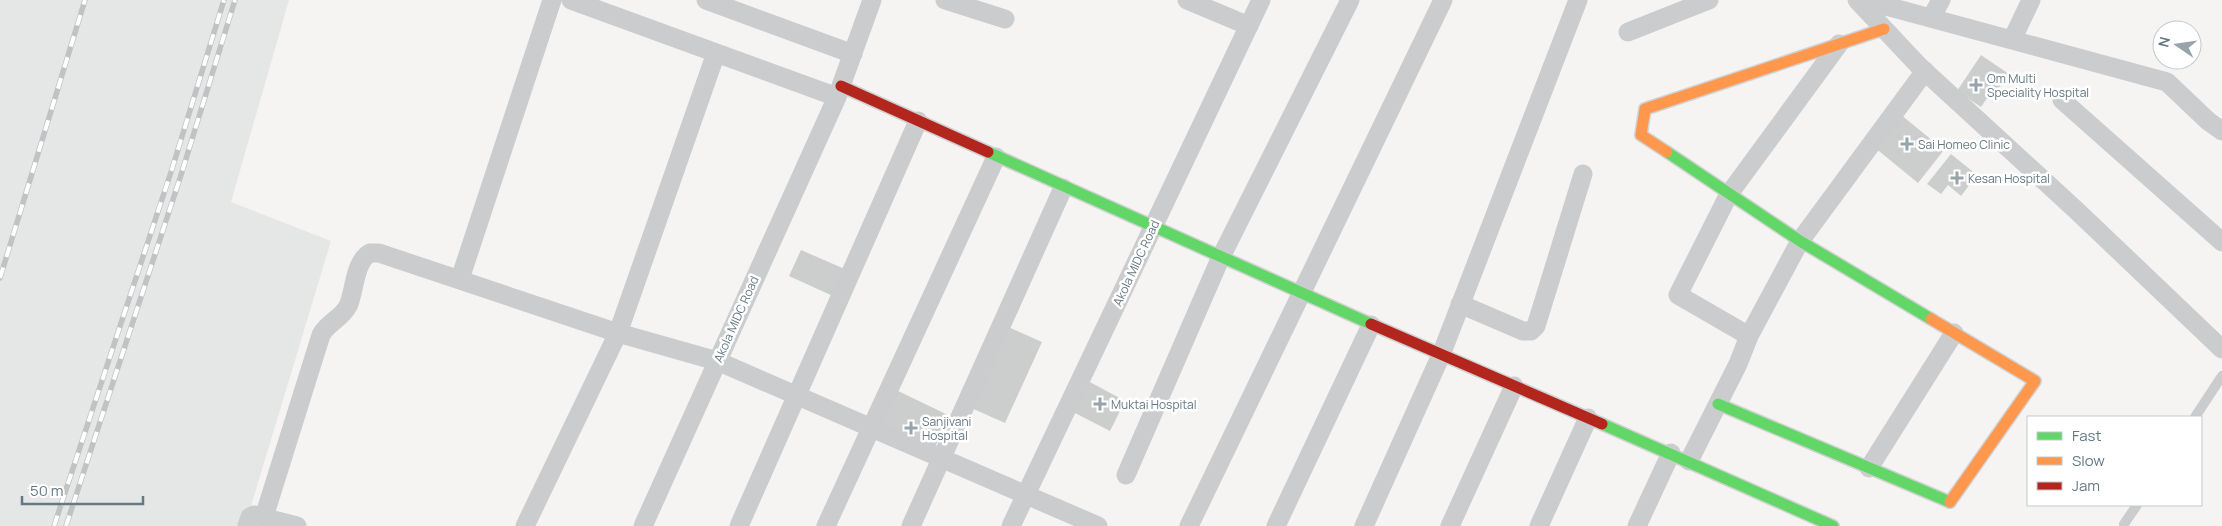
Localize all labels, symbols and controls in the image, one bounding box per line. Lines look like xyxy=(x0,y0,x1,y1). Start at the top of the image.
north arrow xyxy=(2152,20,2202,70)
text: N xyxy=(2153,35,2174,49)
place label: Om Multi Speciality Hospital xyxy=(1987,70,2089,101)
marker: Om Multi Speciality Hospital xyxy=(1969,78,1983,92)
place label: Sai Homeo Clinic xyxy=(1918,136,2010,153)
marker: Sai Homeo Clinic xyxy=(1900,137,1914,151)
place label: Kesan Hospital xyxy=(1968,170,2050,187)
marker: Kesan Hospital xyxy=(1950,171,1964,185)
street label: Akola MIDC Road xyxy=(1109,217,1163,309)
street label: Akola MIDC Road xyxy=(709,273,763,365)
place label: Muktai Hospital xyxy=(1111,396,1197,413)
marker: Muktai Hospital xyxy=(1093,397,1107,411)
place label: Sanjivani Hospital xyxy=(922,413,971,444)
legend xyxy=(2027,416,2202,506)
marker: Sanjivani Hospital xyxy=(904,421,918,435)
text: Fast xyxy=(2072,425,2101,446)
text: Slow xyxy=(2072,450,2105,471)
scale bar xyxy=(22,474,144,506)
text: Jam xyxy=(2072,475,2100,496)
text: 50 m xyxy=(30,480,64,501)

